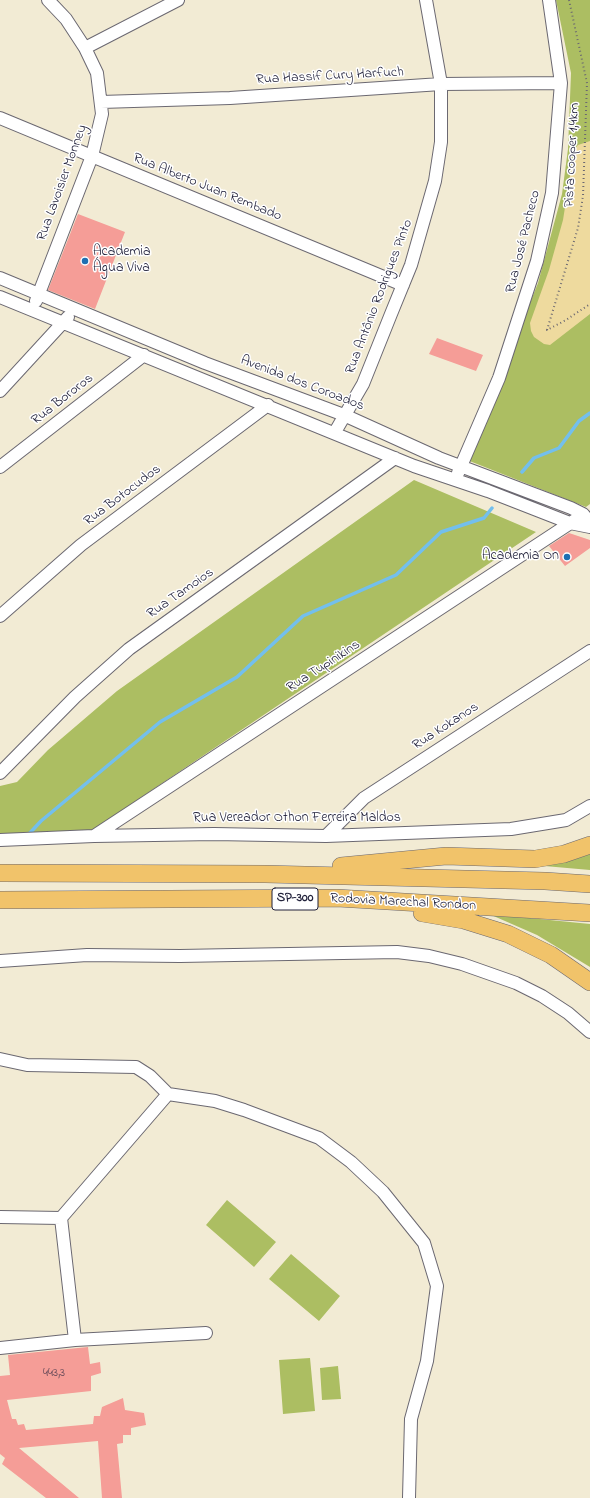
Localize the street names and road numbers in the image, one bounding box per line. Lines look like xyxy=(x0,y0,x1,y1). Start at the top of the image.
street label: Rua Hassif Cury Harfuch xyxy=(256,65,404,89)
street label: Pista cooper 1,4km xyxy=(562,102,584,208)
street label: Rua Lavoisier Monney xyxy=(34,123,92,243)
street label: Rua Alberto Juan Rembado xyxy=(130,150,284,226)
street label: Rua José Pacheco xyxy=(503,189,545,295)
street label: Rua Antônio Rodrigues Pinto xyxy=(343,217,417,377)
street label: Avenida dos Coroados xyxy=(238,353,366,415)
street label: Rua Bororos xyxy=(29,371,97,429)
street label: Rua Botocudos xyxy=(81,462,165,530)
street label: Rua Tamoios xyxy=(144,565,218,623)
street label: Rua Tupinikins xyxy=(284,637,364,697)
street label: Rua Kokanos xyxy=(410,699,482,755)
street label: Rua Vereador Othon Ferreira Maldos xyxy=(193,811,401,827)
road number: SP-300 xyxy=(272,888,318,910)
street label: Rodovia Marechal Rondon xyxy=(330,891,476,915)

